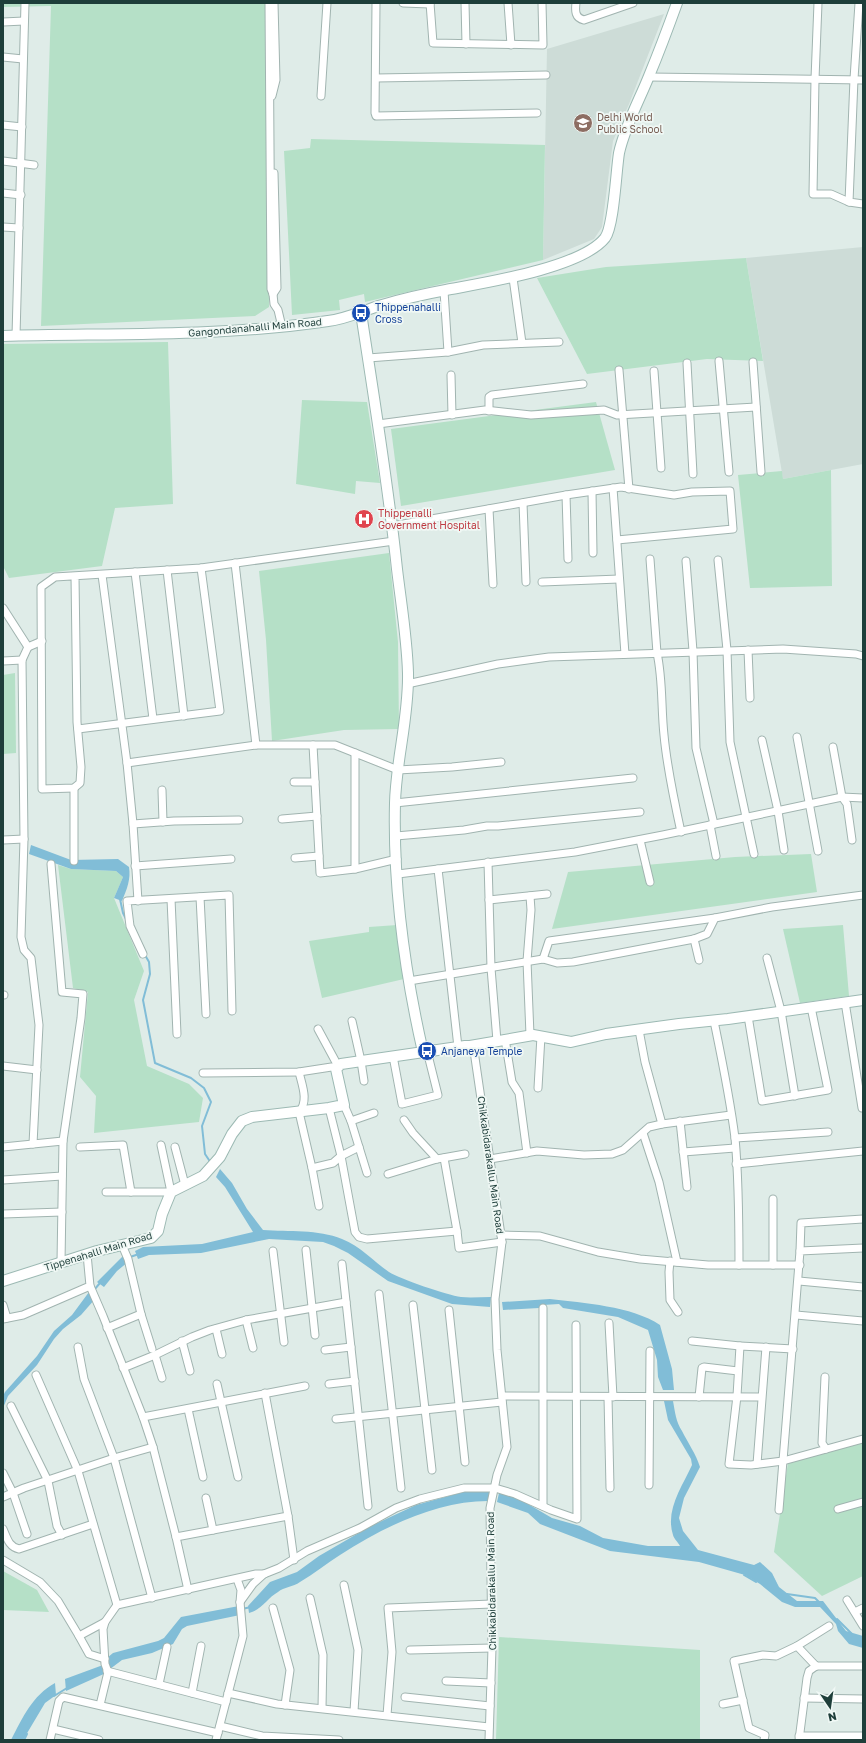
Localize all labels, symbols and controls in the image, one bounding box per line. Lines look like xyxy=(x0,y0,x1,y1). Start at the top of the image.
place label: Delhi World Public School xyxy=(597,111,663,135)
school or university icon: Delhi World Public School xyxy=(572,112,594,134)
place label: Thippenahalli Cross xyxy=(375,301,441,325)
bus stop icon: Thippenahalli Cross xyxy=(350,302,372,324)
street label: Gangondanahalli Main Road xyxy=(188,315,322,339)
place label: Thippenalli Government Hospital xyxy=(378,507,480,531)
hospital icon: Thippenalli Government Hospital xyxy=(353,508,375,530)
bus stop icon: Anjaneya Temple xyxy=(416,1040,438,1062)
place label: Anjaneya Temple xyxy=(441,1045,523,1057)
street label: Chikkabidarakallu Main Road xyxy=(475,1095,507,1235)
street label: Tippenahalli Main Road xyxy=(43,1229,153,1273)
street label: Chikkabidarakallu Main Road xyxy=(484,1512,498,1650)
north arrow xyxy=(810,1687,850,1727)
text: N xyxy=(827,1710,838,1725)

